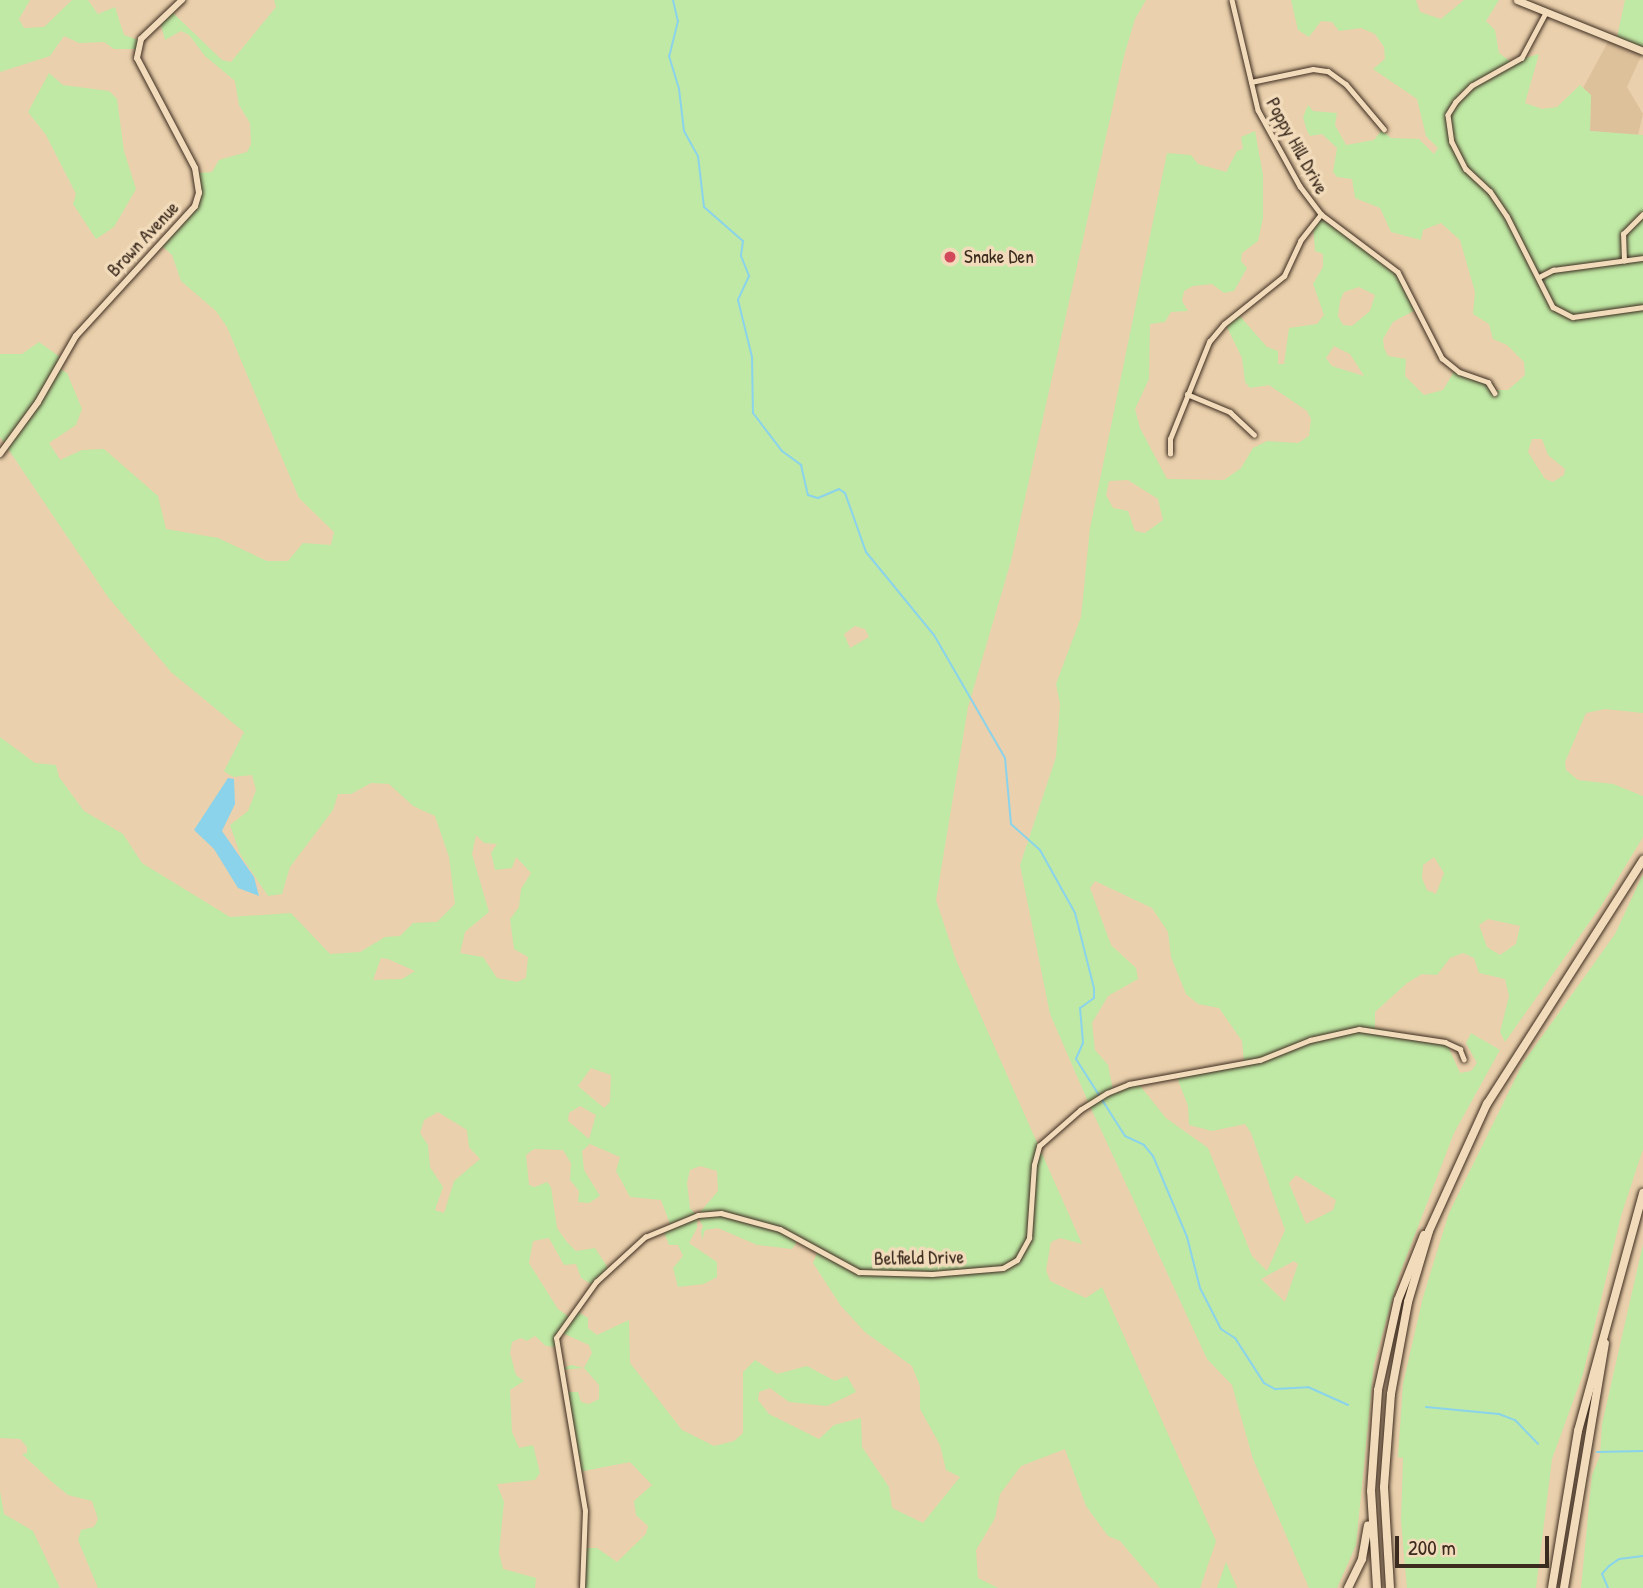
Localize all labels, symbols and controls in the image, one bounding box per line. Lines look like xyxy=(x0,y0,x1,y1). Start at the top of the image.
street label: Poppy Hill Drive xyxy=(1261,94,1333,198)
street label: Brown Avenue xyxy=(102,197,184,281)
place label: Snake Den xyxy=(964,246,1034,268)
marker: Snake Den xyxy=(942,249,958,265)
street label: Belfield Drive xyxy=(874,1246,964,1270)
scale bar xyxy=(1398,1522,1552,1566)
text: 200 m xyxy=(1408,1533,1456,1562)

